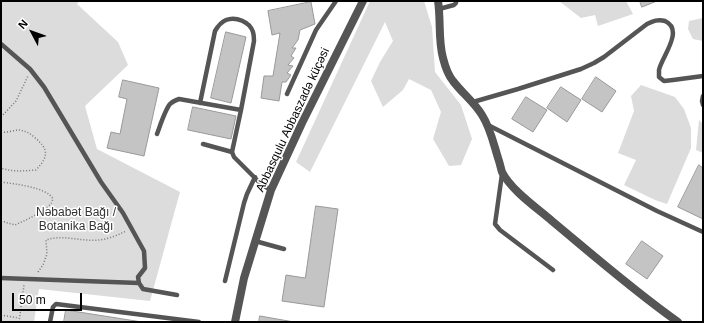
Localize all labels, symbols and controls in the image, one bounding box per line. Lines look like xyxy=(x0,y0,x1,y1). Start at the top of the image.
north arrow xyxy=(12,12,52,52)
text: N xyxy=(16,17,30,31)
street label: Abbasqulu Abbaszadə küçəsi xyxy=(253,46,333,194)
park label: Nəbabət Bağı / Botanika Bağı xyxy=(36,206,116,234)
scale bar xyxy=(14,285,84,311)
text: 50 m xyxy=(19,293,46,307)

